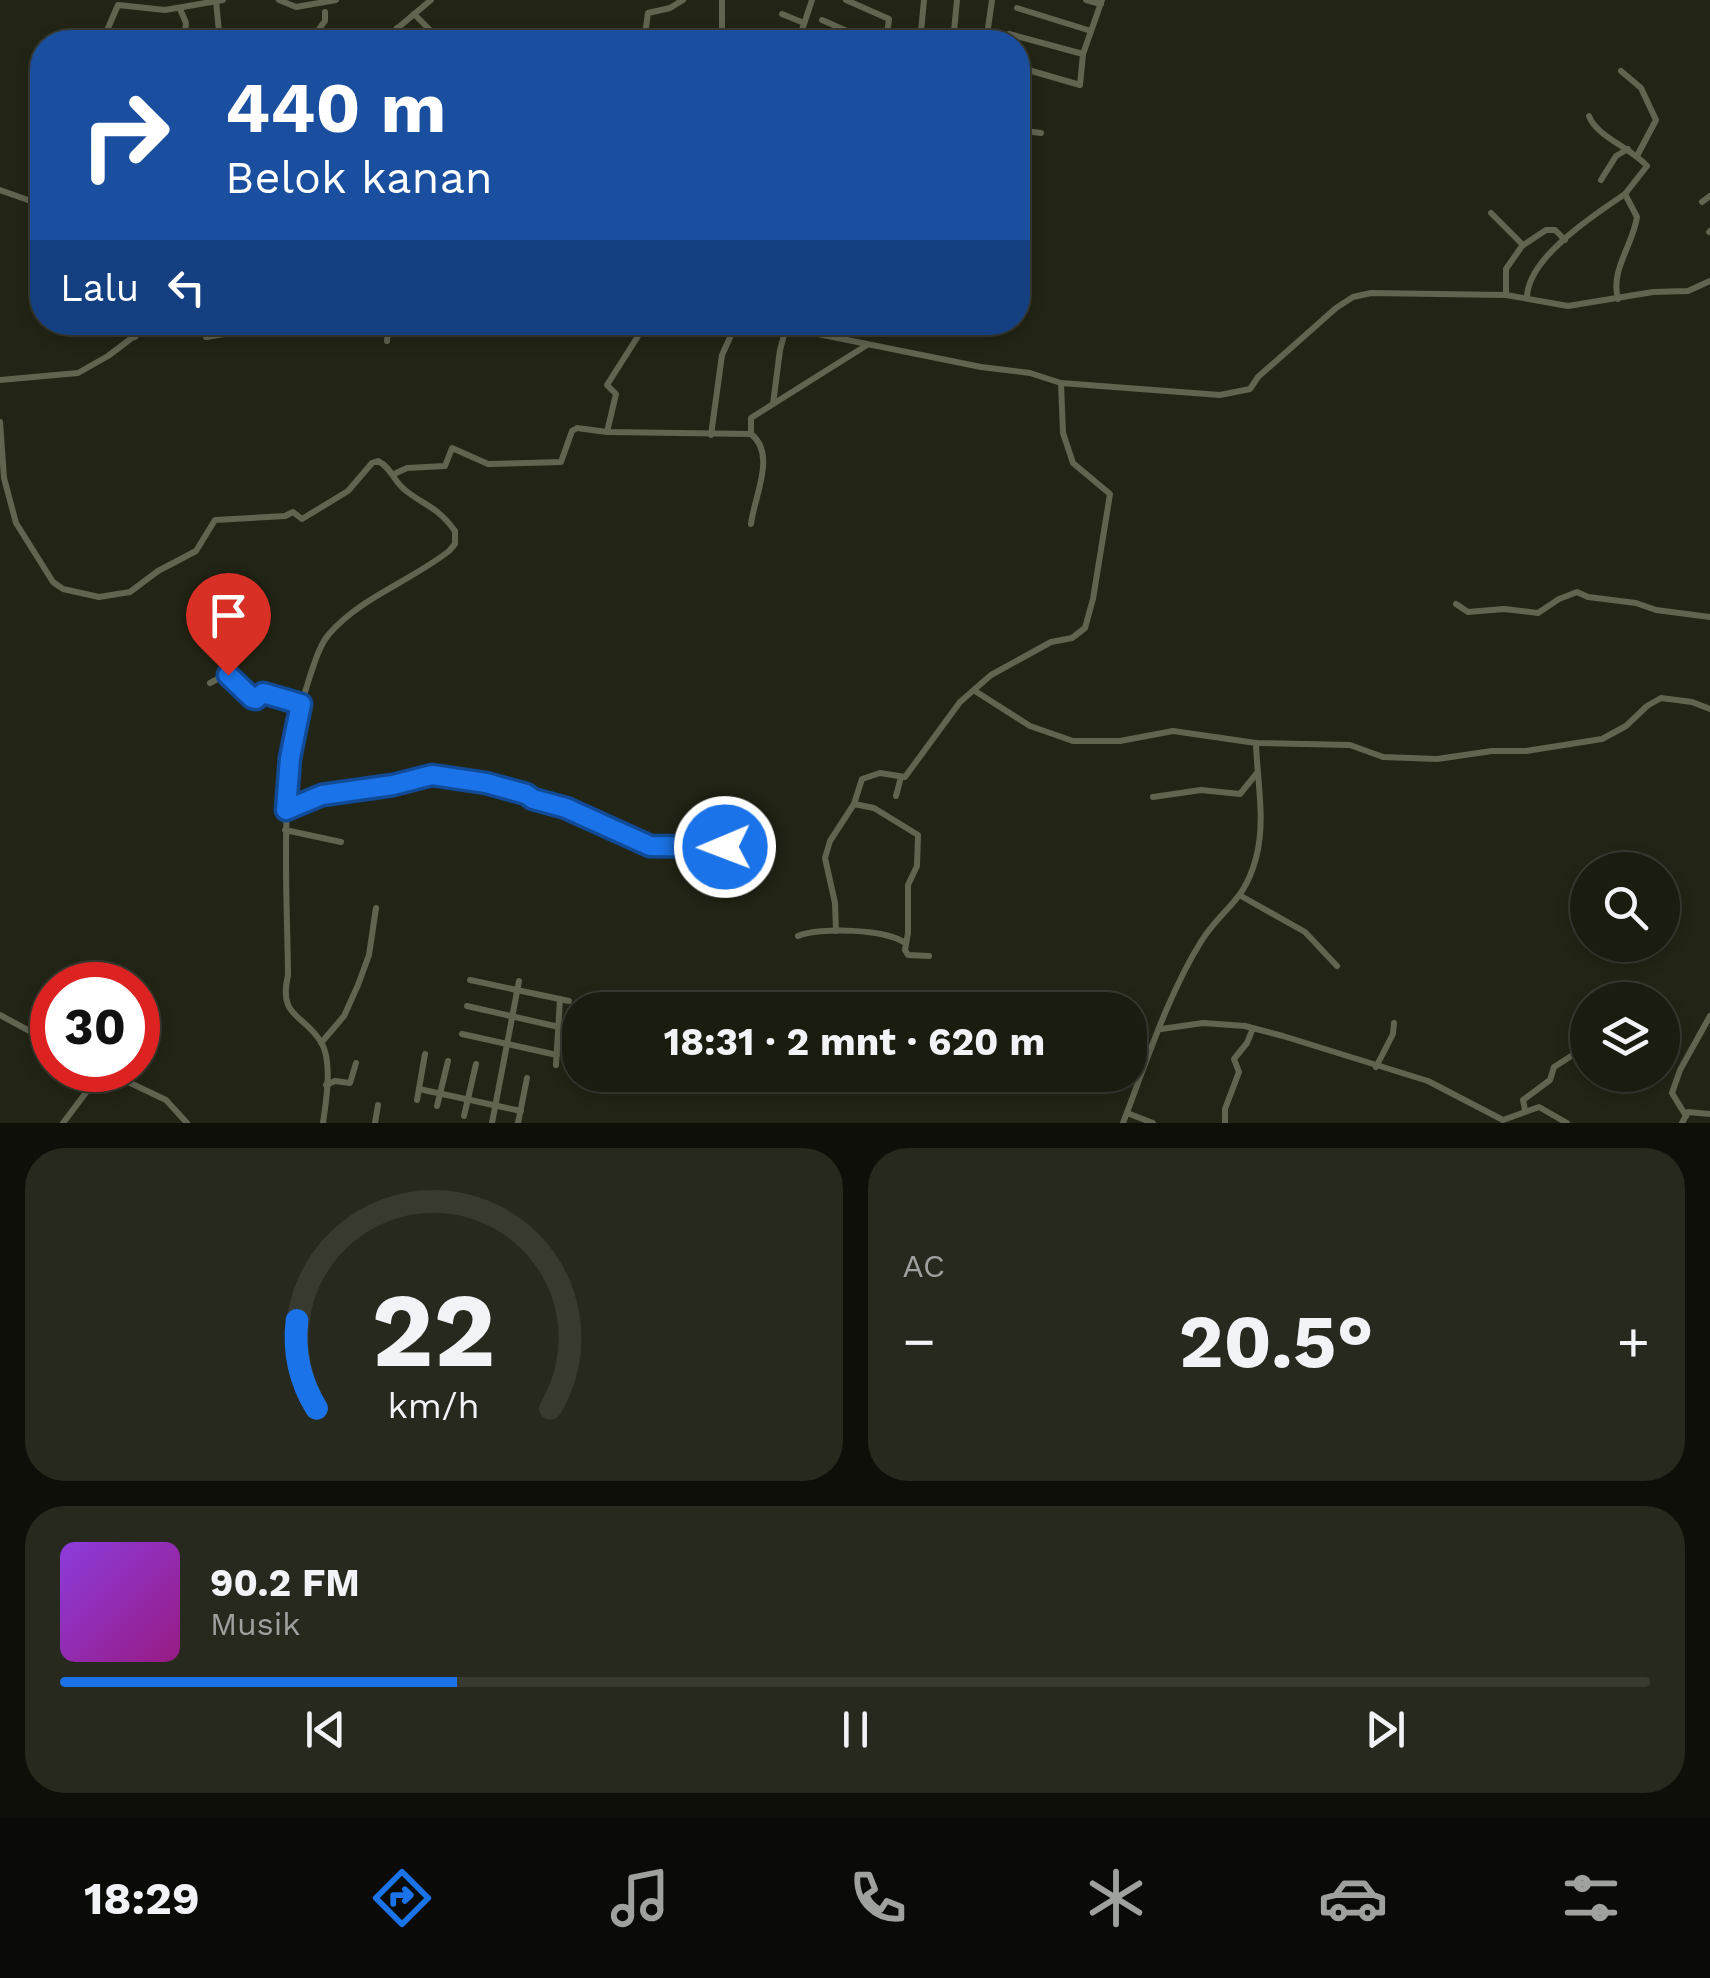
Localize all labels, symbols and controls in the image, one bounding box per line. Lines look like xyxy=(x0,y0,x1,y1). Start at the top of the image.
text: 440 m xyxy=(225,67,446,149)
icon: right xyxy=(60,70,190,200)
text: Belok kanan xyxy=(225,151,493,204)
icon: left xyxy=(159,260,214,315)
text: Lalu xyxy=(60,266,139,310)
pin xyxy=(186,573,271,676)
icon: arrive xyxy=(201,588,256,643)
position arrow xyxy=(673,795,777,899)
map controls xyxy=(1570,852,1680,1092)
button: search xyxy=(1570,852,1680,962)
speed limit sign: 30 xyxy=(30,962,160,1092)
button: layers xyxy=(1570,982,1680,1092)
text: 18:31 · 2 mnt · 620 m xyxy=(664,1020,1045,1064)
text: AC xyxy=(903,1247,945,1285)
text: 22 xyxy=(372,1269,496,1391)
text: 20.5° xyxy=(1179,1297,1374,1385)
text: − xyxy=(903,1309,936,1373)
text: + xyxy=(1617,1309,1650,1373)
text: km/h xyxy=(388,1385,480,1427)
text: 90.2 FM xyxy=(210,1561,360,1605)
text: Musik xyxy=(210,1605,300,1643)
icon: previous xyxy=(298,1702,353,1757)
icon: pause xyxy=(828,1702,883,1757)
icon: next xyxy=(1358,1702,1413,1757)
icon: directions xyxy=(367,1863,437,1933)
icon: music xyxy=(605,1863,675,1933)
icon: phone xyxy=(843,1863,913,1933)
icon: climate xyxy=(1081,1863,1151,1933)
icon: car xyxy=(1318,1863,1388,1933)
icon: filters xyxy=(1556,1863,1626,1933)
text: 18:29 xyxy=(84,1872,200,1925)

